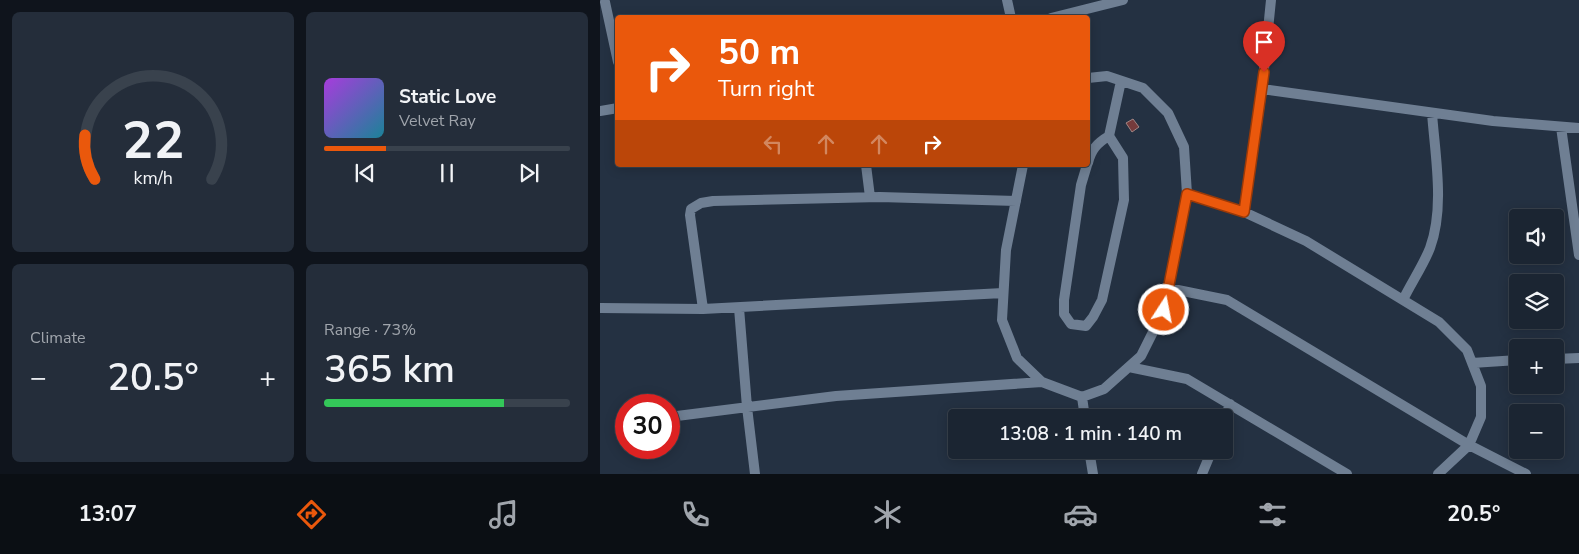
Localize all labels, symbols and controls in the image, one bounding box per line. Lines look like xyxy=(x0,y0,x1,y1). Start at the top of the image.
pin xyxy=(1243,21,1285,72)
icon: arrive xyxy=(1250,28,1278,56)
text: 50 m xyxy=(718,29,800,76)
icon: right xyxy=(635,35,700,100)
text: Turn right xyxy=(718,74,814,104)
text: Static Love xyxy=(399,84,496,110)
text: 22 xyxy=(122,105,184,176)
text: Velvet Ray xyxy=(399,110,476,132)
icon: left xyxy=(759,130,787,158)
icon: ahead xyxy=(812,130,840,158)
icon: ahead xyxy=(865,130,893,158)
icon: right xyxy=(918,130,946,158)
icon: previous xyxy=(351,159,379,187)
icon: pause xyxy=(433,159,461,187)
icon: next xyxy=(515,159,543,187)
text: km/h xyxy=(133,166,173,190)
map controls xyxy=(1509,209,1564,459)
button: sound xyxy=(1509,209,1564,264)
button: layers xyxy=(1509,274,1564,329)
position arrow xyxy=(1137,283,1189,335)
text: Range · 73% xyxy=(324,319,416,341)
text: Climate xyxy=(30,327,85,349)
button: + xyxy=(1509,339,1564,394)
text: 365 km xyxy=(324,344,455,395)
text: 20.5° xyxy=(107,352,199,403)
text: − xyxy=(30,359,47,397)
text: + xyxy=(259,359,276,397)
speed limit sign: 30 xyxy=(615,394,680,459)
button: − xyxy=(1509,404,1564,459)
text: 13:08 · 1 min · 140 m xyxy=(999,421,1182,447)
icon: directions xyxy=(294,497,329,532)
icon: music xyxy=(486,497,521,532)
icon: phone xyxy=(678,497,713,532)
icon: climate xyxy=(870,497,905,532)
icon: car xyxy=(1063,497,1098,532)
icon: filters xyxy=(1255,497,1290,532)
text: 13:07 xyxy=(79,499,137,529)
text: 20.5° xyxy=(1447,499,1500,529)

